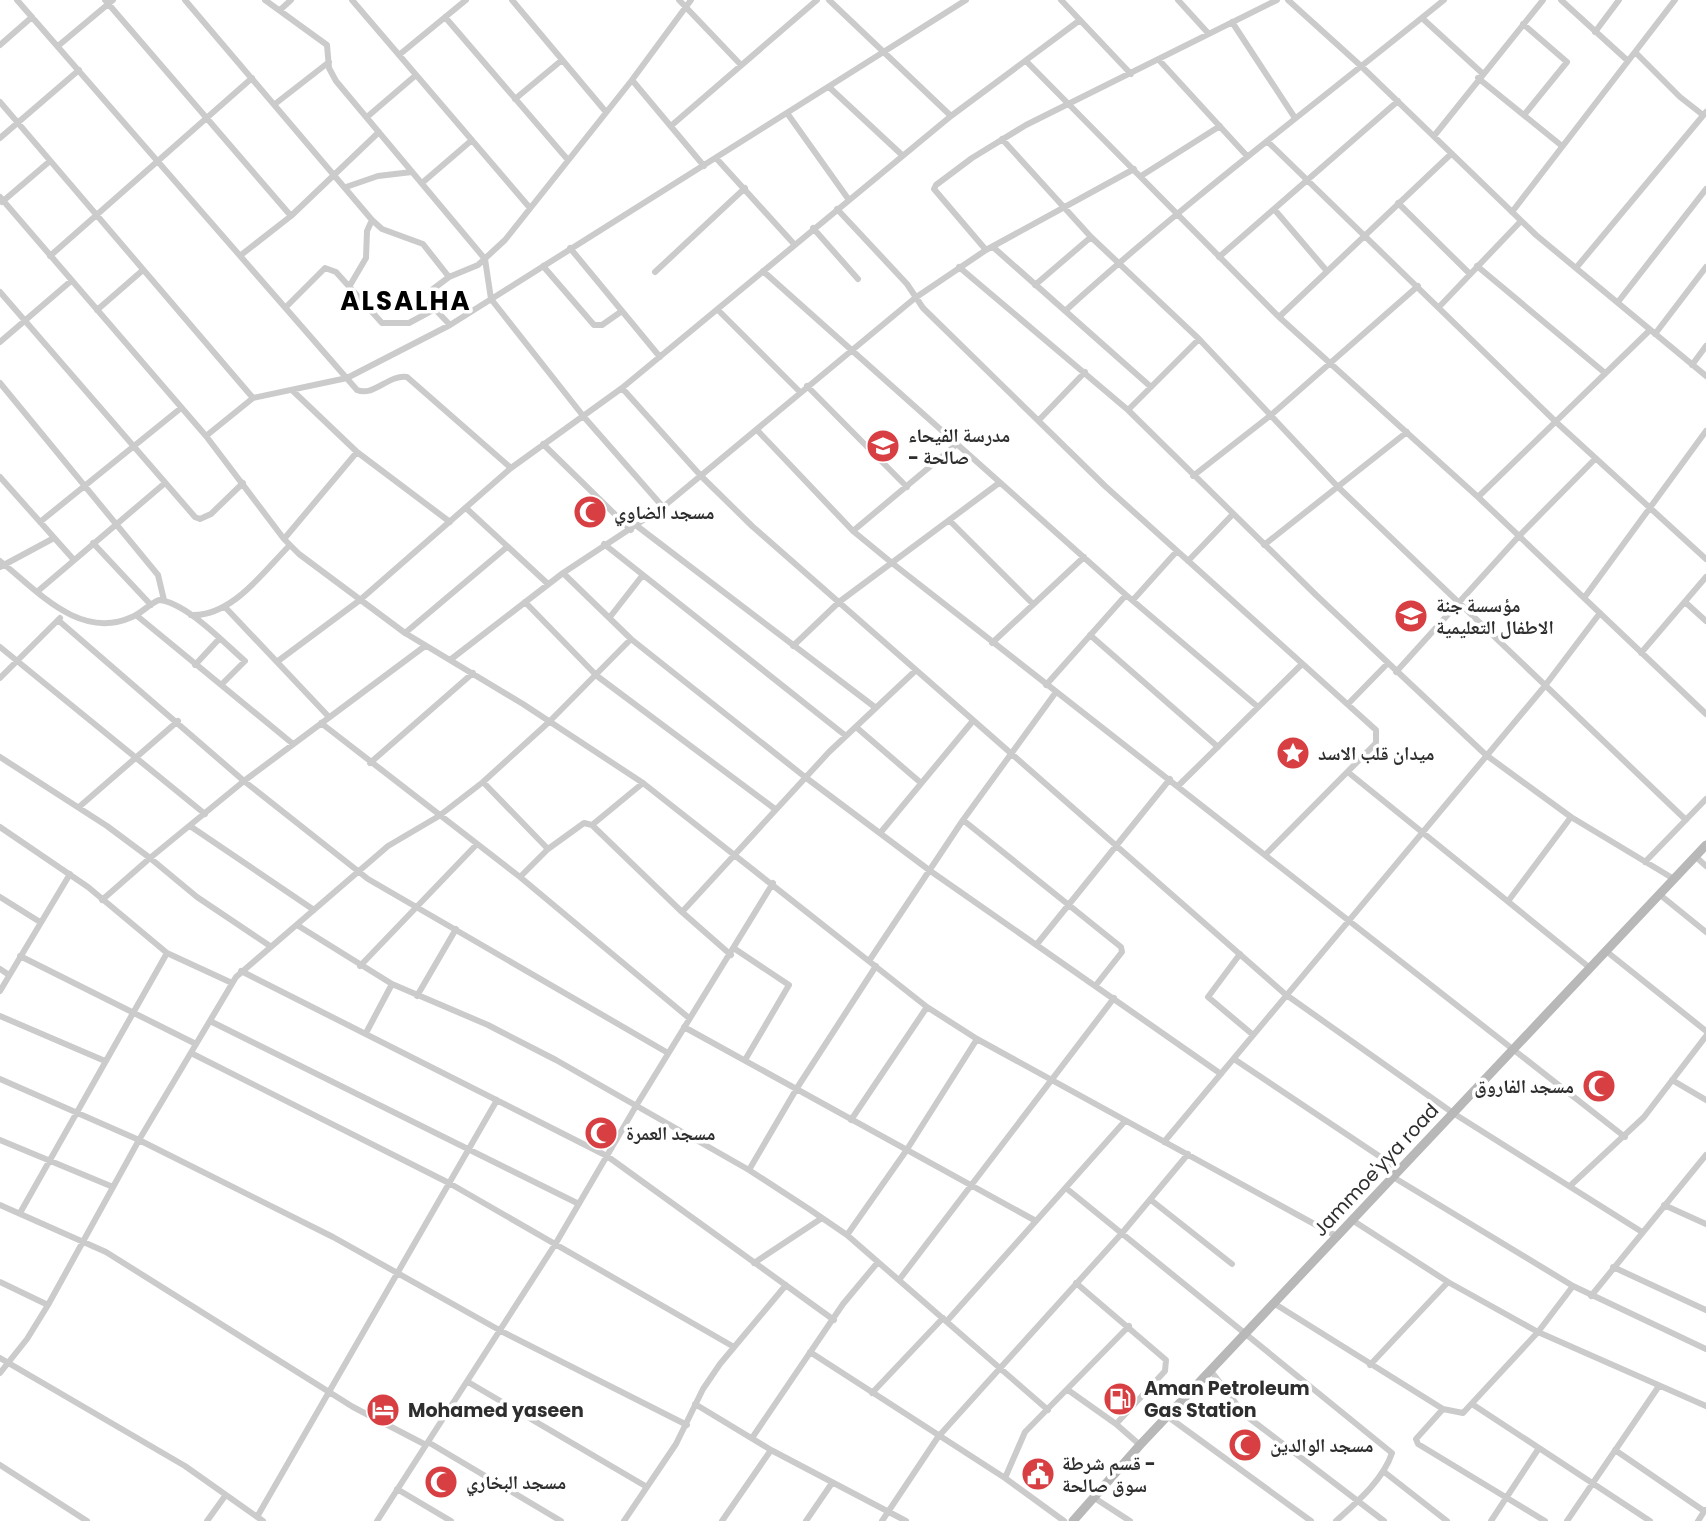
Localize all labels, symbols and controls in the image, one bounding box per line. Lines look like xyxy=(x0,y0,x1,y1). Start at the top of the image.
district label: ALSALHA xyxy=(340,283,472,319)
place label: مدرسة الفيحاء - صالحة xyxy=(908,422,1010,471)
school or university icon: مدرسة الفيحاء - صالحة xyxy=(864,427,902,465)
mosque icon: مسجد الضاوي xyxy=(571,493,609,531)
place label: مسجد الضاوي xyxy=(614,499,715,527)
place label: مؤسسة جنة الاطفال التعليمية xyxy=(1436,592,1554,641)
school or university icon: مؤسسة جنة الاطفال التعليمية xyxy=(1392,597,1430,635)
place icon: ميدان قلب الاسد xyxy=(1274,734,1312,772)
place label: ميدان قلب الاسد xyxy=(1318,740,1435,767)
mosque icon: مسجد الفاروق xyxy=(1580,1067,1618,1105)
place label: مسجد الفاروق xyxy=(1474,1073,1574,1100)
street label: Jammoe'yya road xyxy=(1307,1097,1445,1243)
mosque icon: مسجد العمرة xyxy=(582,1114,620,1152)
place label: مسجد العمرة xyxy=(626,1120,715,1147)
place label: Aman Petroleum Gas Station xyxy=(1144,1375,1310,1424)
fuel station icon: Aman Petroleum Gas Station xyxy=(1101,1380,1139,1418)
hotel icon: Mohamed yaseen xyxy=(364,1391,402,1429)
place label: Mohamed yaseen xyxy=(408,1397,584,1424)
mosque icon: مسجد الوالدين xyxy=(1226,1426,1264,1464)
place label: مسجد الوالدين xyxy=(1270,1432,1373,1459)
place label: قسم شرطة - سوق صالحة xyxy=(1062,1450,1156,1499)
public building icon: قسم شرطة - سوق صالحة xyxy=(1019,1455,1057,1493)
mosque icon: مسجد البخاري xyxy=(422,1463,460,1501)
place label: مسجد البخاري xyxy=(466,1469,566,1497)

